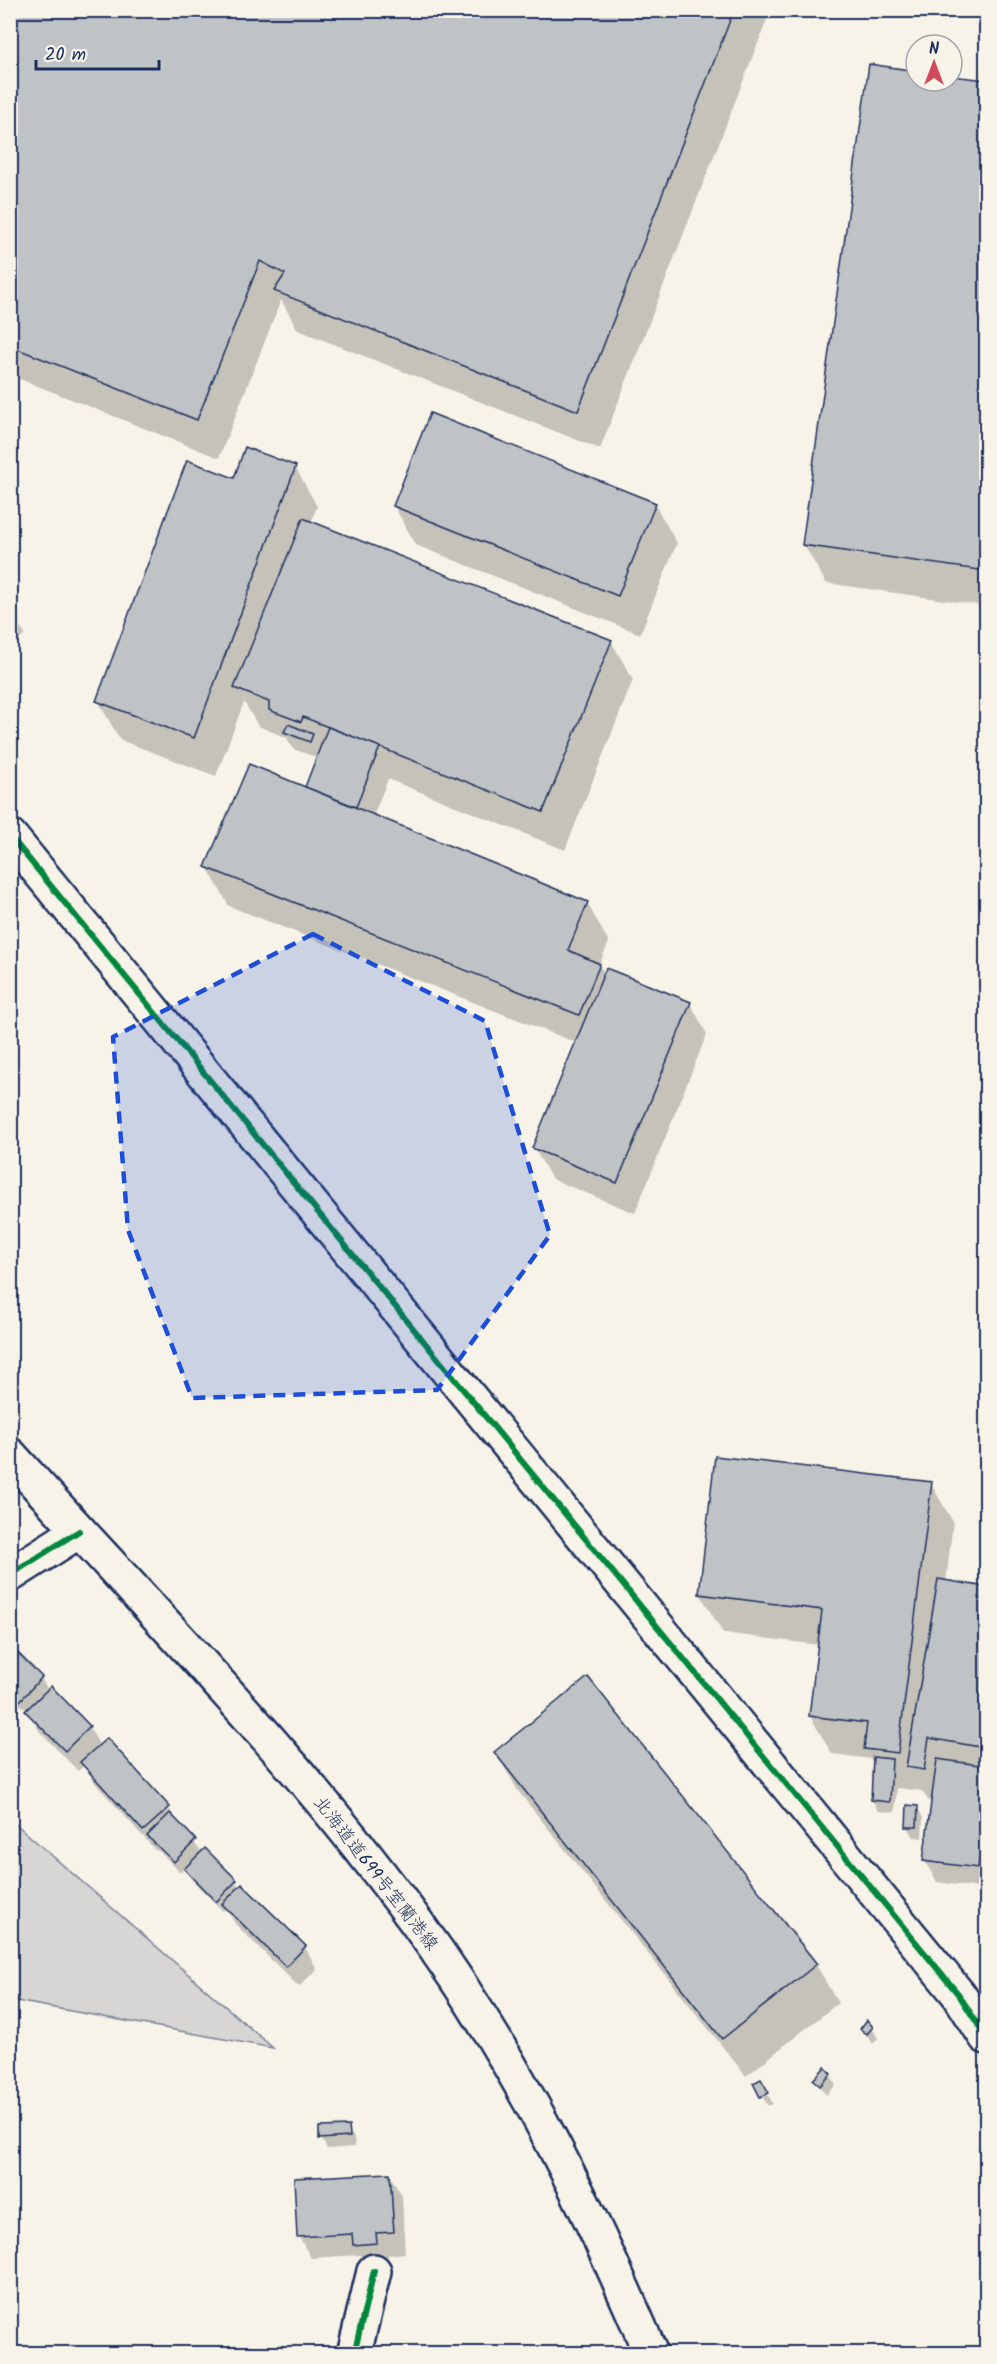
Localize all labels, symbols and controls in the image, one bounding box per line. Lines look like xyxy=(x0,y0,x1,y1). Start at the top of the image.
scale bar xyxy=(36,33,159,71)
north arrow xyxy=(904,33,964,93)
text: N xyxy=(929,37,939,62)
text: 20 m xyxy=(45,41,86,70)
street label: 北海道道699号室蘭港線 xyxy=(305,1790,445,1958)

